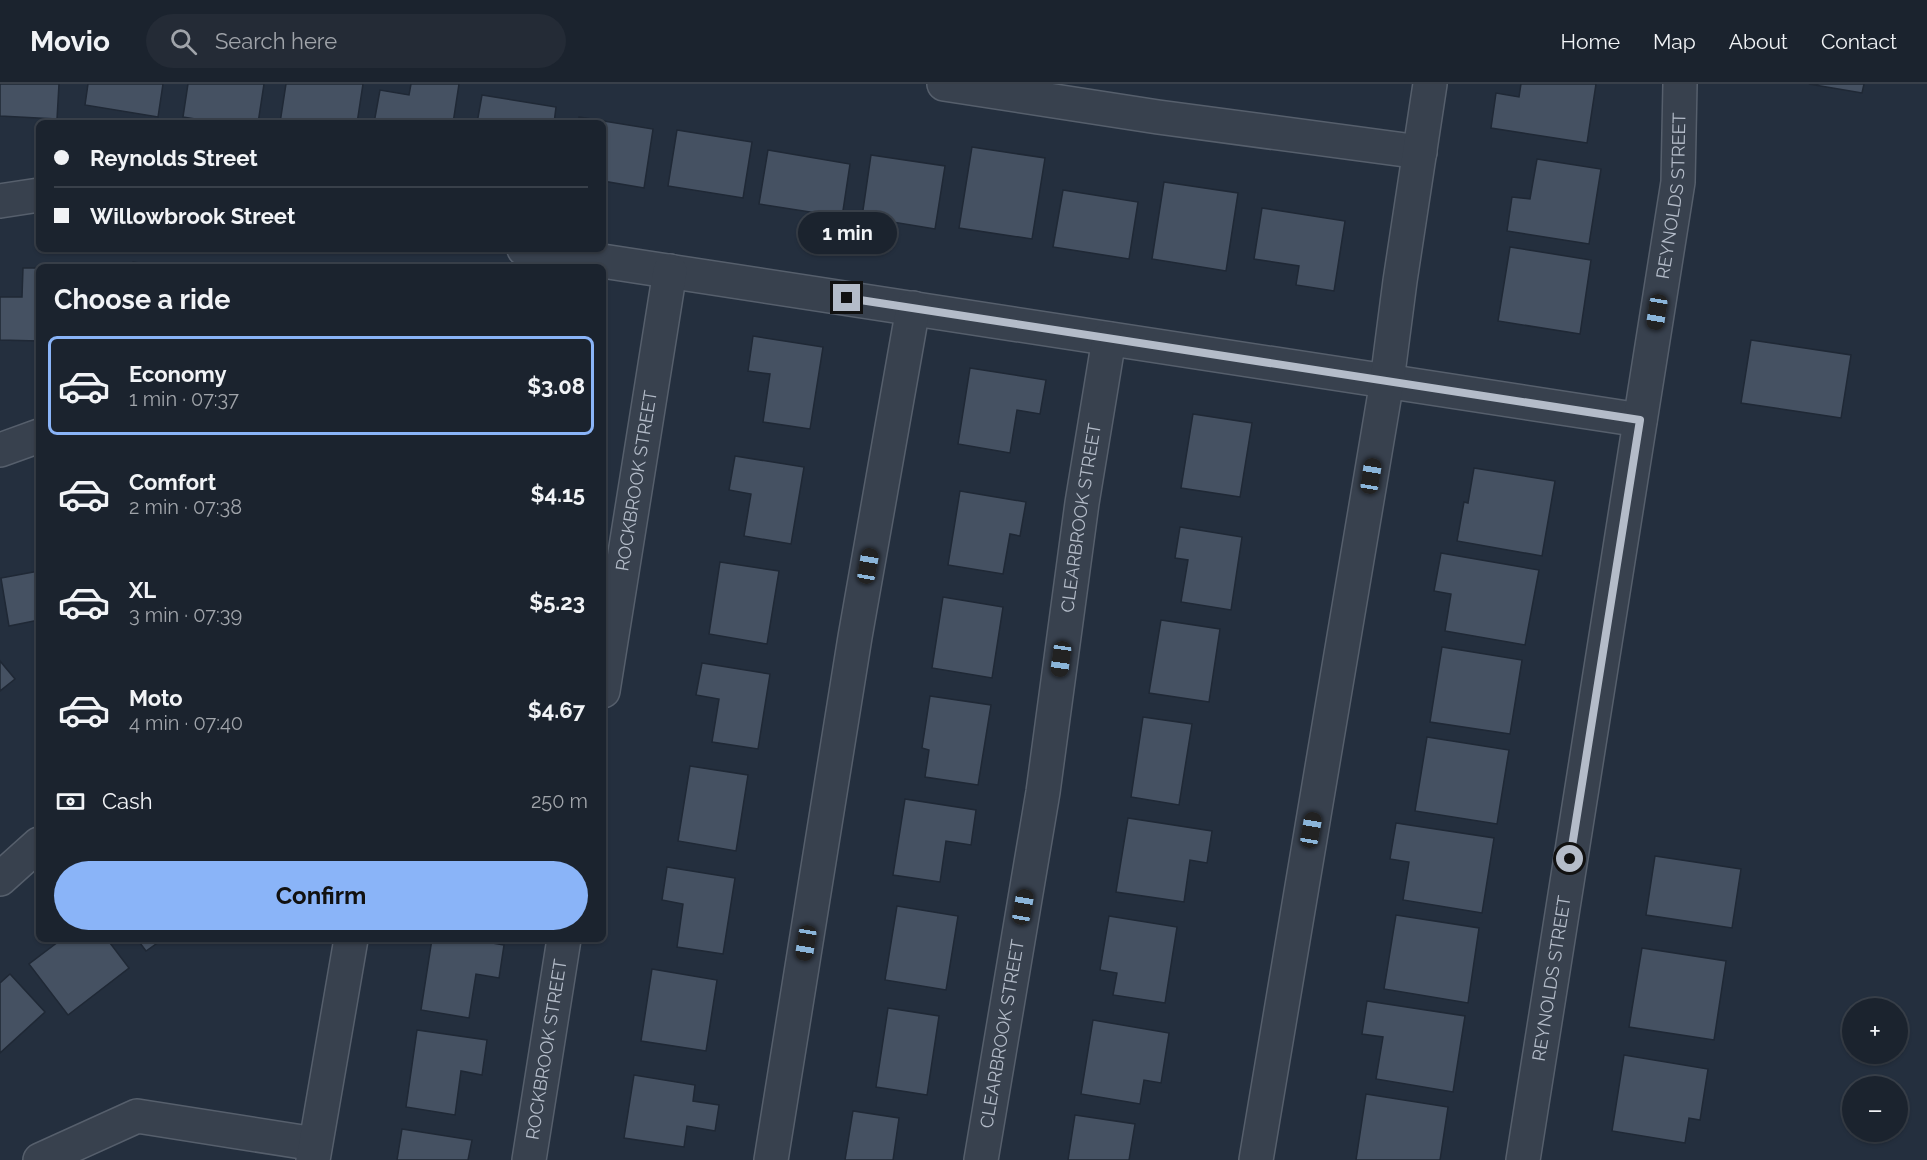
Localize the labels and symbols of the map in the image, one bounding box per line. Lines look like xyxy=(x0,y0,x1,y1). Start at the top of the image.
street label: REYNOLDS STREET xyxy=(1652,112,1689,280)
callout: 1 min xyxy=(798,211,896,253)
route end xyxy=(833,284,860,311)
car xyxy=(1645,293,1669,331)
street label: ROCKBROOK STREET xyxy=(611,389,661,572)
street label: CLEARBROOK STREET xyxy=(1056,422,1105,614)
car xyxy=(1359,457,1383,495)
car xyxy=(856,547,880,585)
car xyxy=(1050,640,1072,678)
car xyxy=(1299,811,1323,849)
route start xyxy=(1556,845,1583,872)
car xyxy=(1011,888,1035,926)
street label: REYNOLDS STREET xyxy=(1528,894,1575,1062)
car xyxy=(794,924,818,962)
street label: CLEARBROOK STREET xyxy=(976,938,1028,1130)
street label: ROCKBROOK STREET xyxy=(521,957,571,1141)

